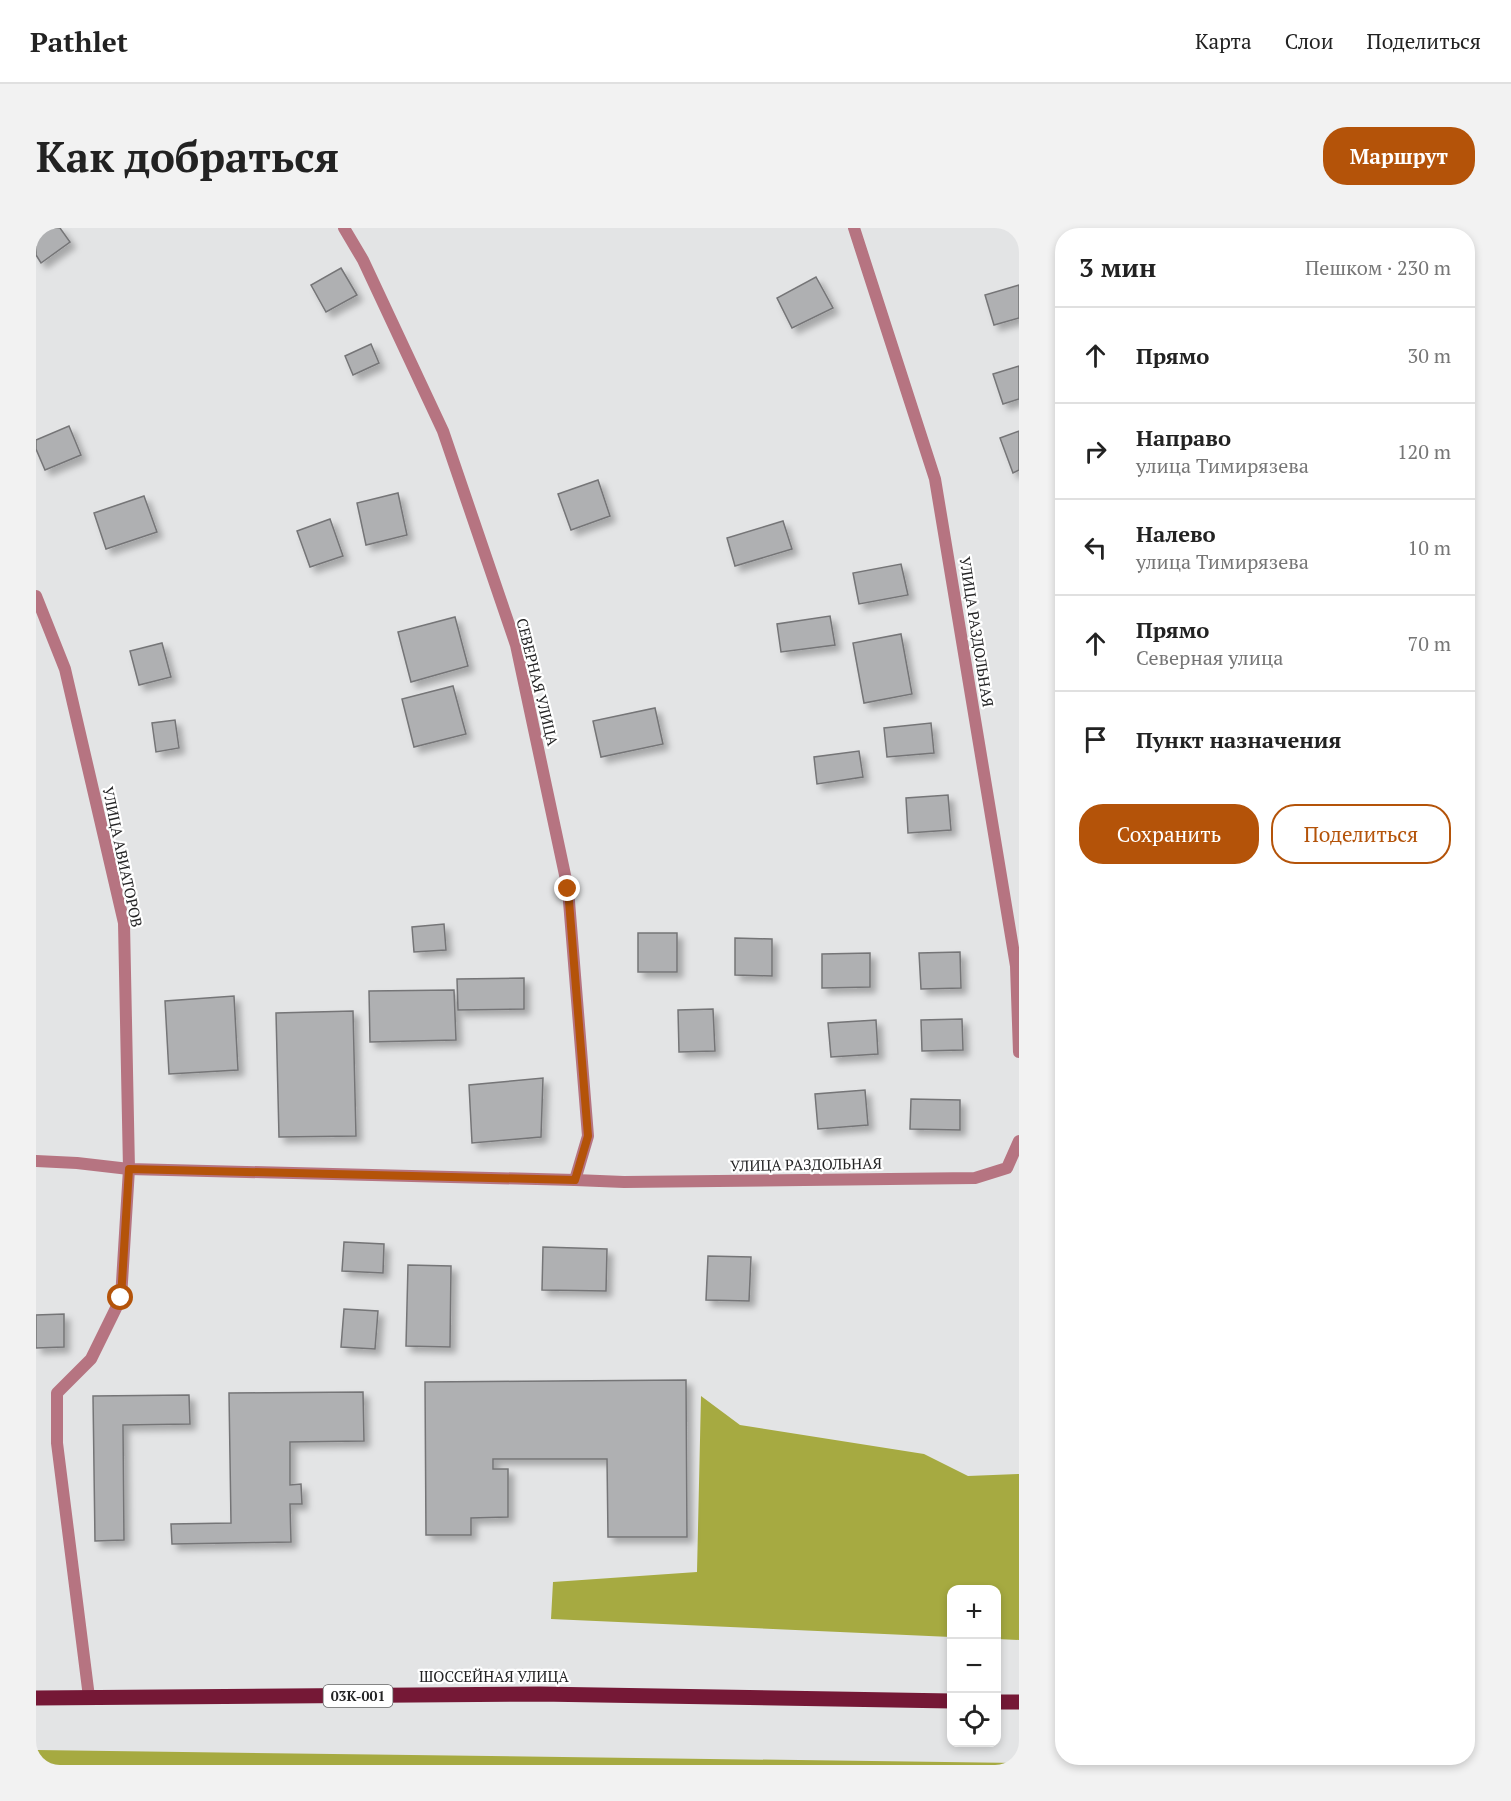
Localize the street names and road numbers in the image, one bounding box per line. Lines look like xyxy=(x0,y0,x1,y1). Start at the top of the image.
street label: УЛИЦА РАЗДОЛЬНАЯ xyxy=(955,555,999,709)
street label: СЕВЕРНАЯ УЛИЦА xyxy=(512,616,564,748)
street label: УЛИЦА АВИАТОРОВ xyxy=(98,785,148,929)
street label: УЛИЦА РАЗДОЛЬНАЯ xyxy=(730,1153,882,1175)
street label: ШОССЕЙНАЯ УЛИЦА xyxy=(419,1666,569,1686)
road number: 03К-001 xyxy=(324,1685,392,1707)

